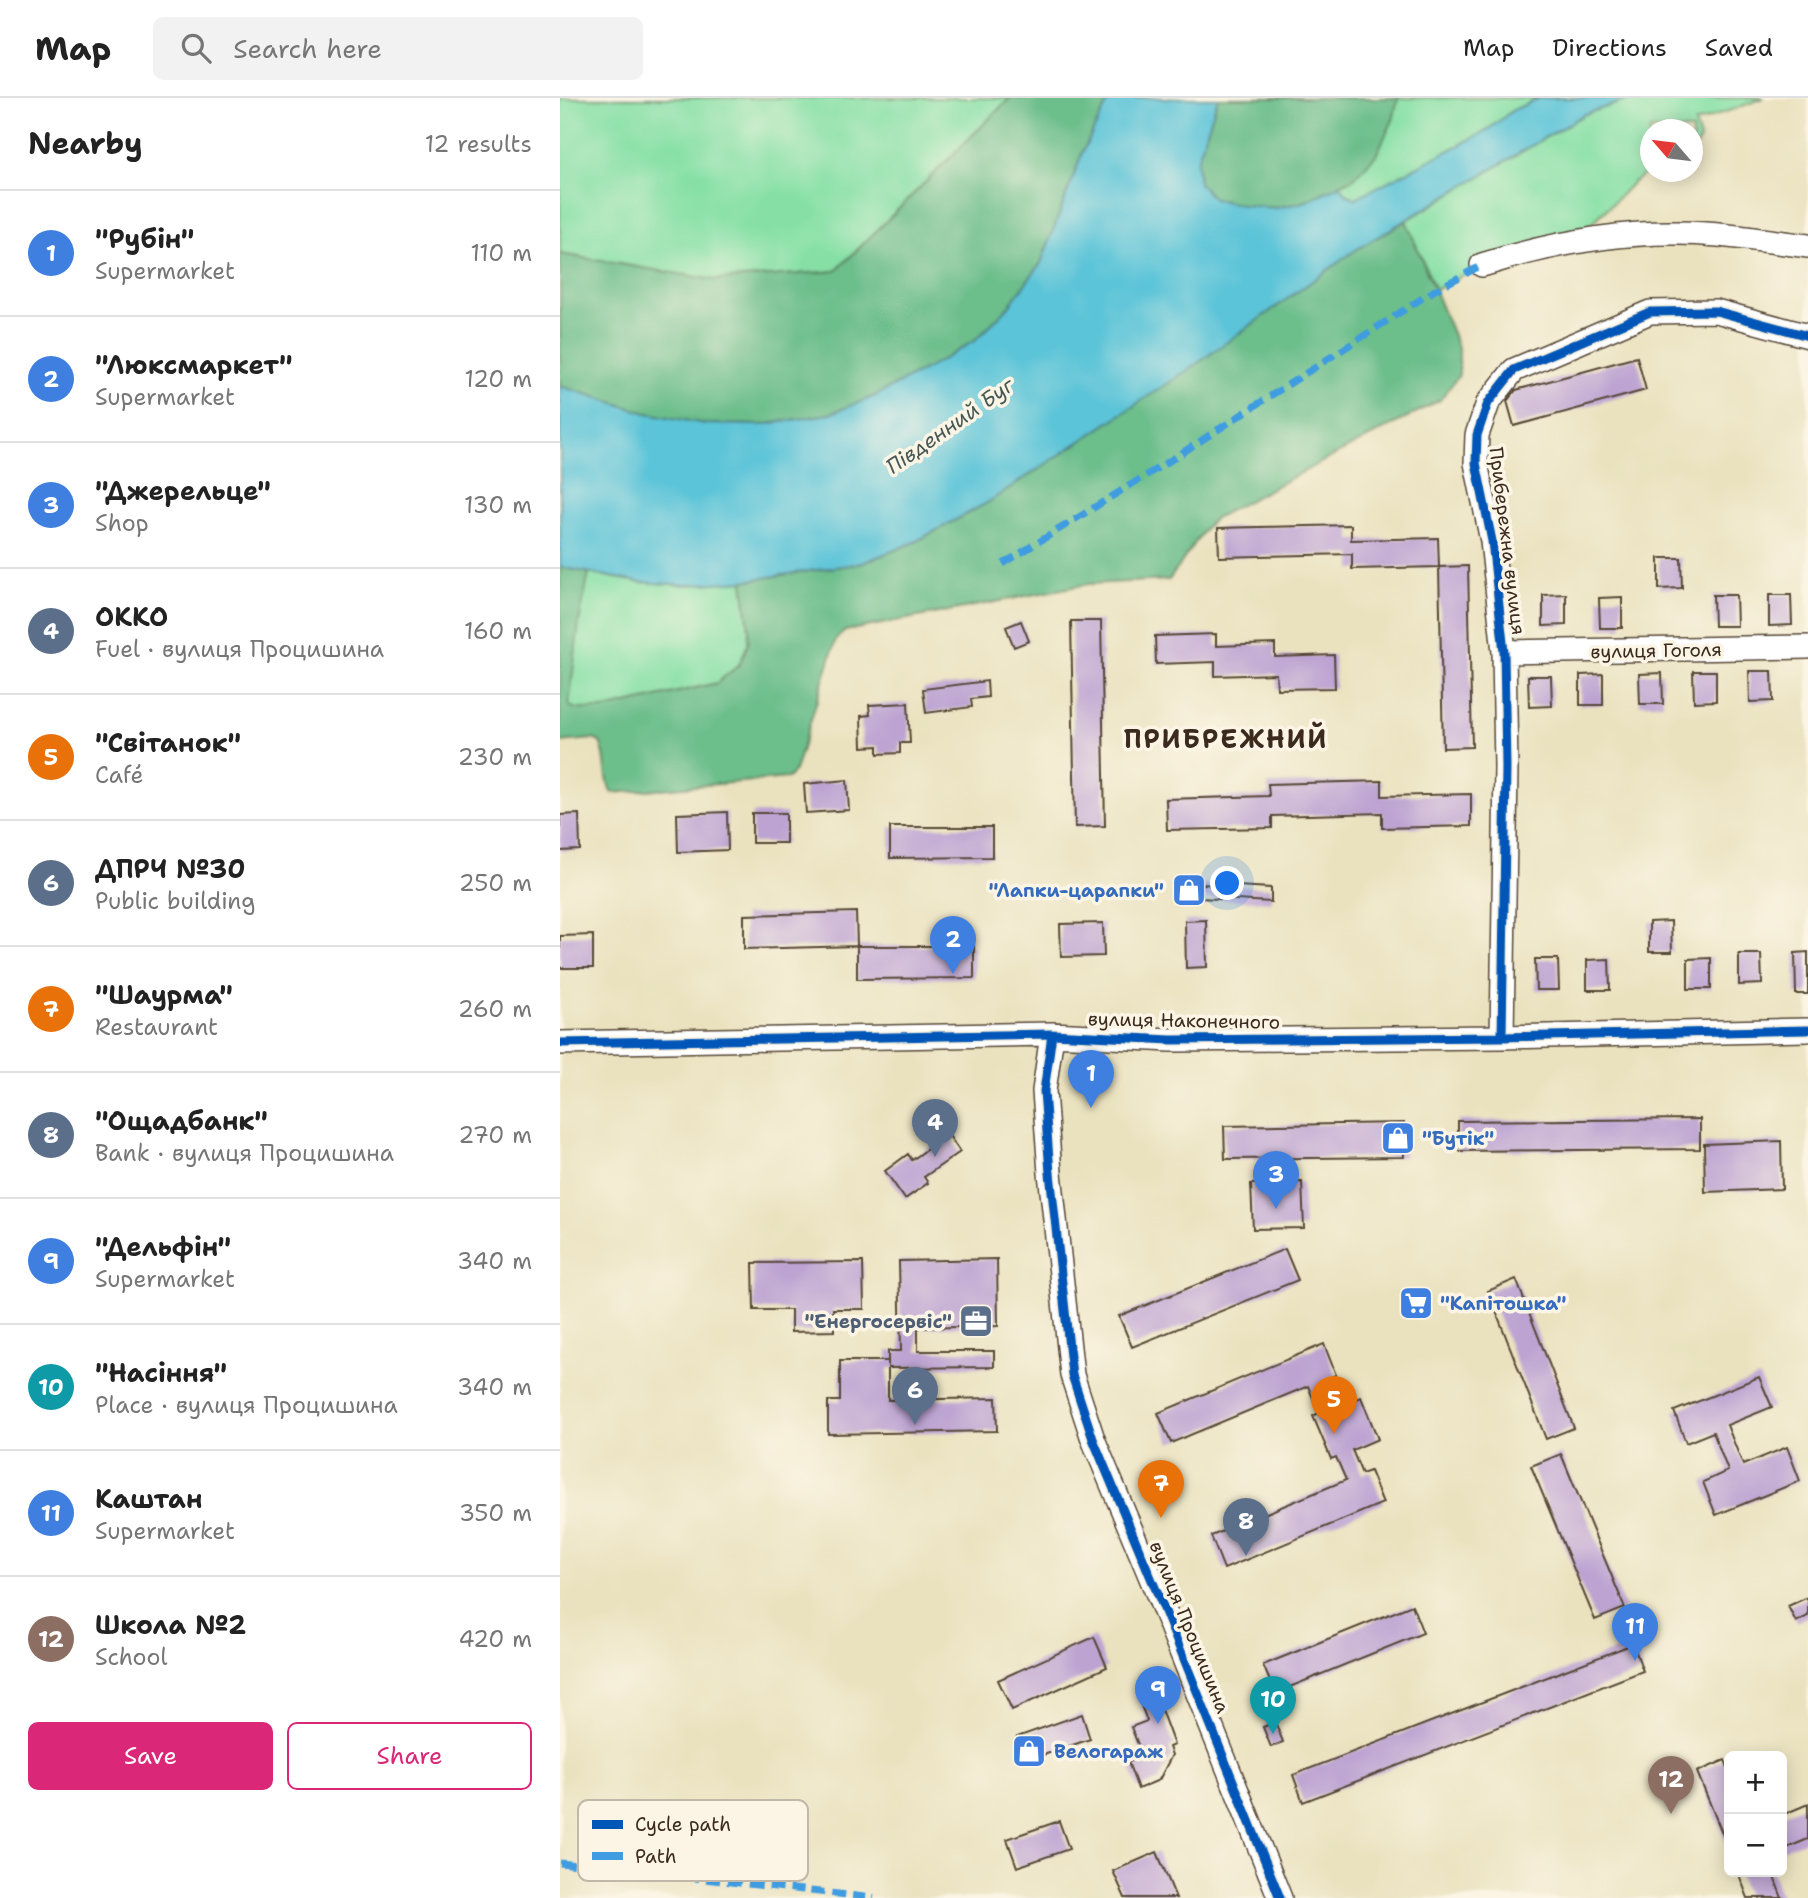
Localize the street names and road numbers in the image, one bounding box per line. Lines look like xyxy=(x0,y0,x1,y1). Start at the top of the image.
street label: Прибережна вулиця xyxy=(1484,446,1531,636)
street label: вулиця Гоголя xyxy=(1590,637,1722,664)
street label: вулиця Наконечного xyxy=(1088,1006,1280,1035)
street label: вулиця Процишина xyxy=(1144,1537,1236,1717)

